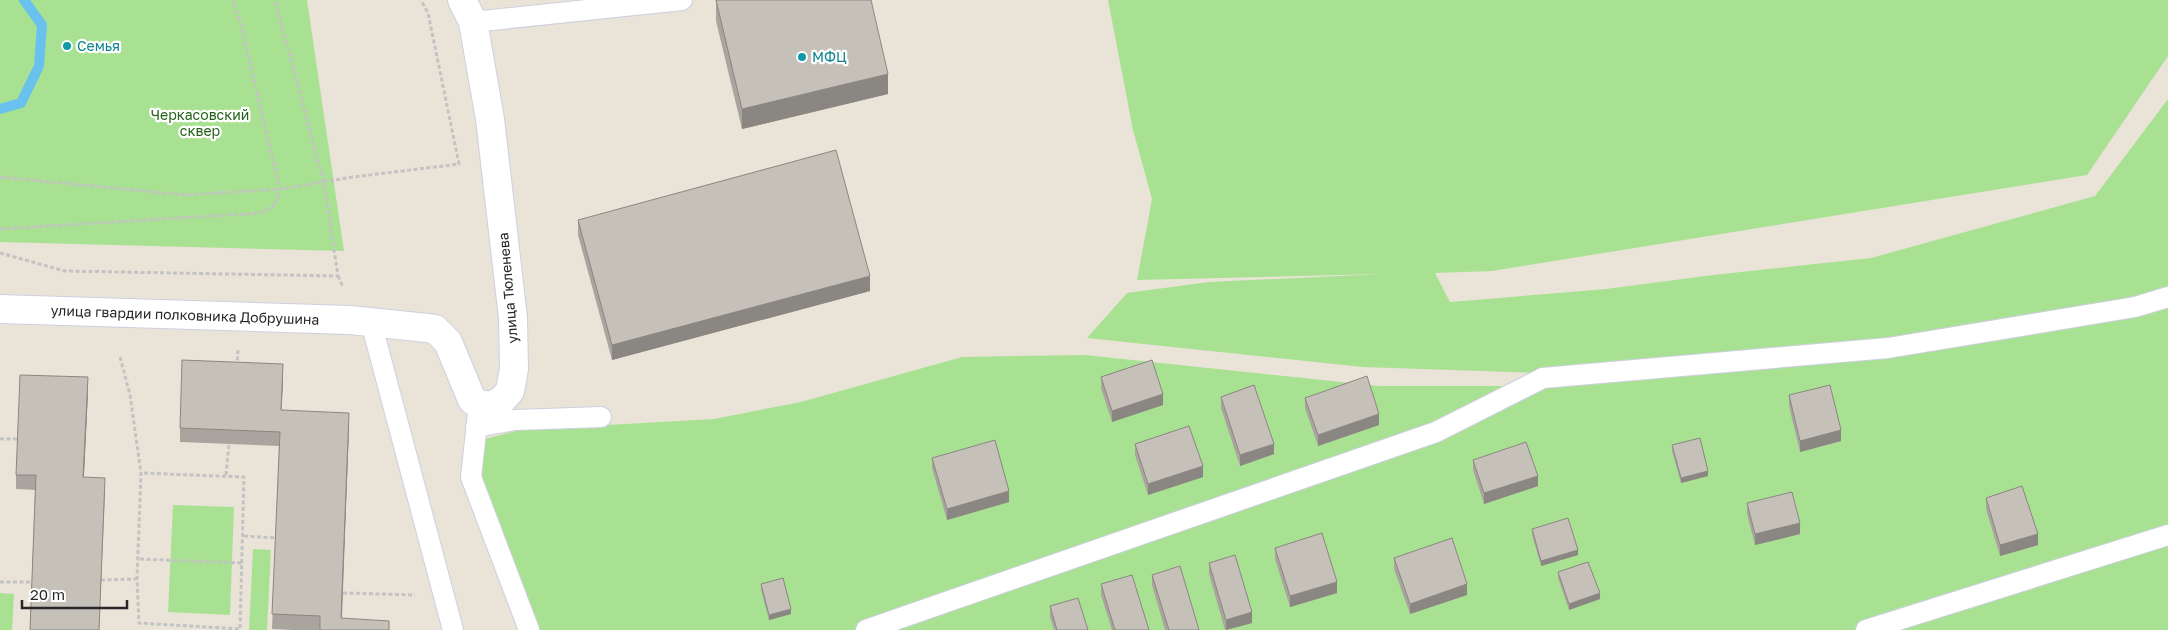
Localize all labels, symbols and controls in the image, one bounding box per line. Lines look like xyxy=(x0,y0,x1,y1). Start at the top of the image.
place label: Семья xyxy=(77,37,120,54)
marker: Семья xyxy=(61,40,73,52)
place label: МФЦ xyxy=(812,48,847,65)
marker: МФЦ xyxy=(796,51,808,63)
park label: Черкасовский сквер xyxy=(151,106,249,139)
street label: улица Тюленева xyxy=(494,232,521,344)
street label: улица гвардии полковника Добрушина xyxy=(50,301,320,328)
scale bar xyxy=(22,578,128,610)
text: 20 m xyxy=(30,585,65,603)

